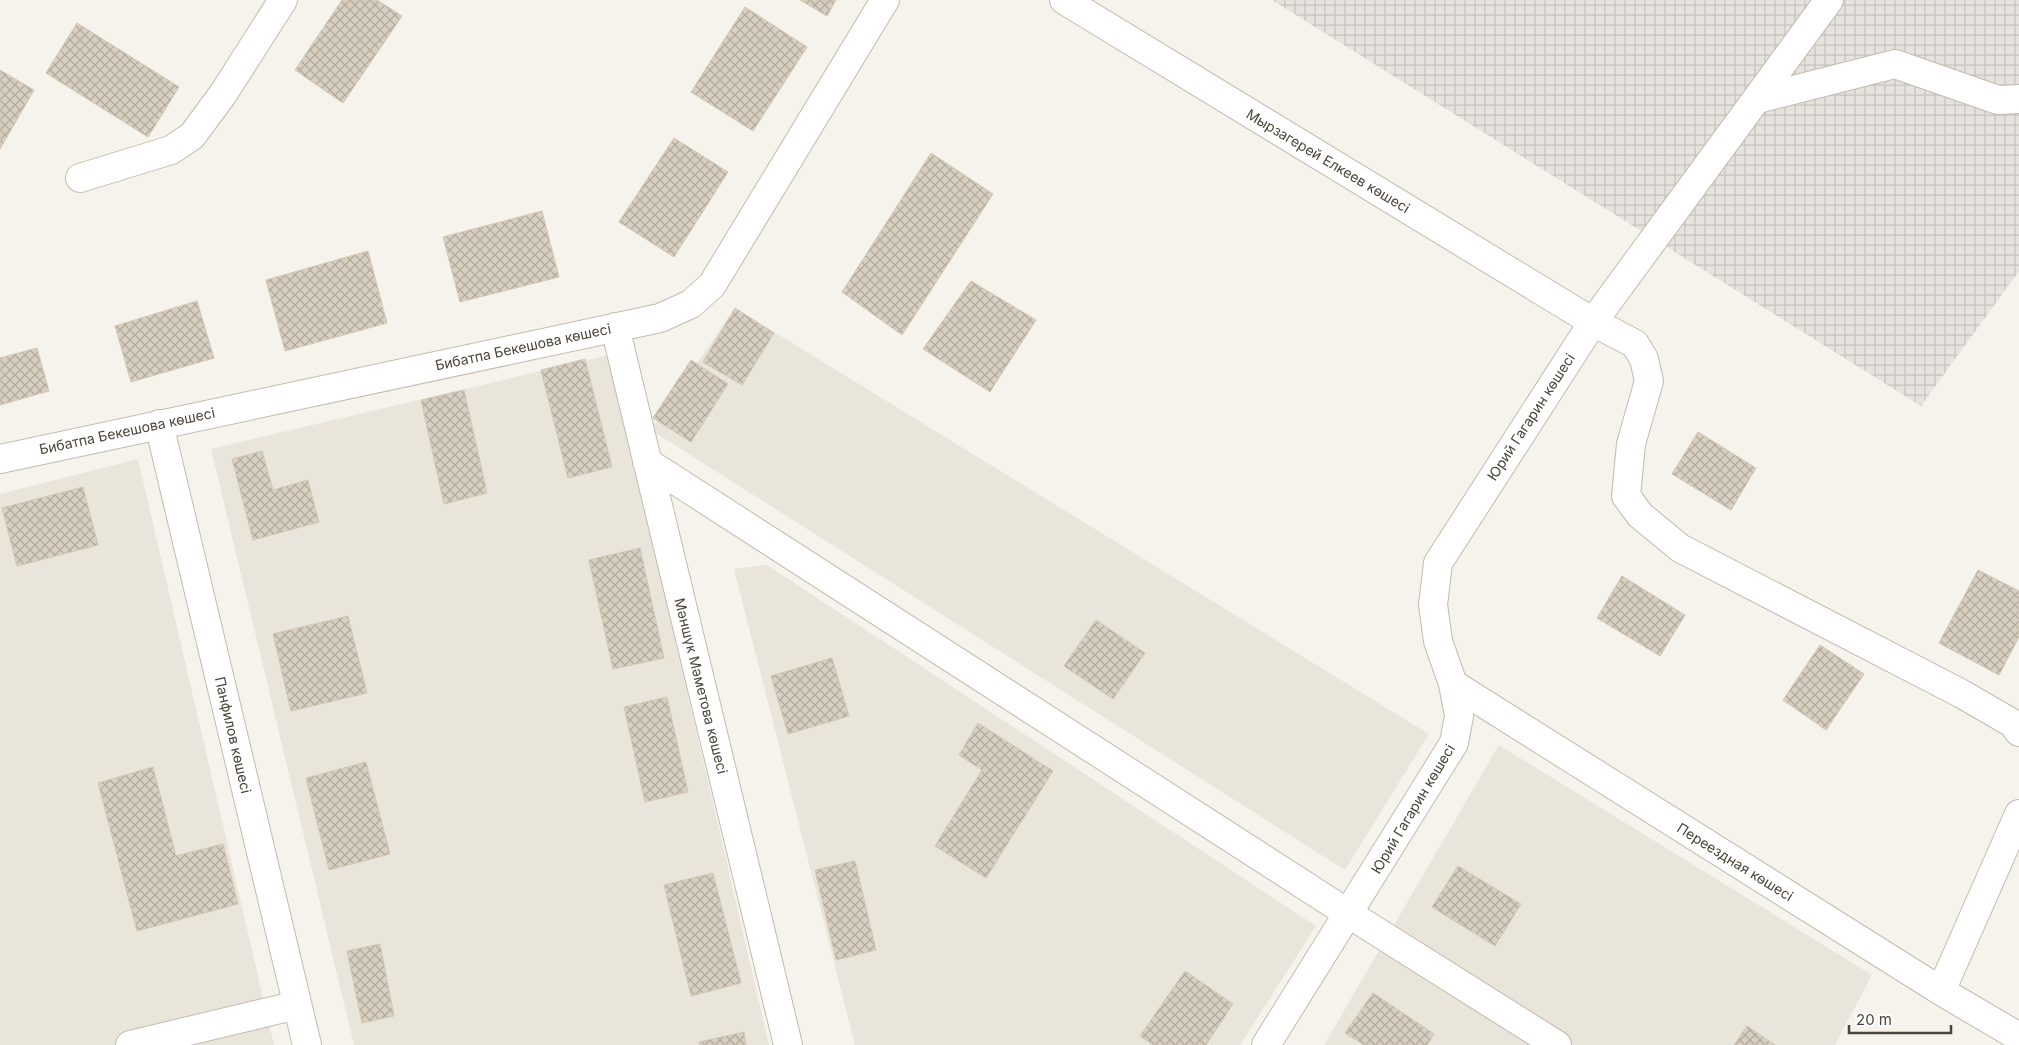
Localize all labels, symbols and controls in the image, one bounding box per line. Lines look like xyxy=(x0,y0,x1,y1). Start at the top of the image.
street label: Мырзагерей Елкеев көшесі xyxy=(1243,105,1413,216)
street label: Бибатпа Бекешова көшесі xyxy=(433,320,612,373)
street label: Юрий Гагарин көшесі xyxy=(1483,350,1578,483)
street label: Бибатпа Бекешова көшесі xyxy=(37,404,216,457)
street label: Мәншүк Мәметова көшесі xyxy=(671,596,732,776)
street label: Панфилов көшесі xyxy=(212,675,255,795)
street label: Юрий Гагарин көшесі xyxy=(1367,741,1458,877)
street label: Переездная көшесі xyxy=(1674,819,1796,904)
scale bar xyxy=(1849,1002,1952,1034)
text: 20 m xyxy=(1856,1010,1892,1029)

